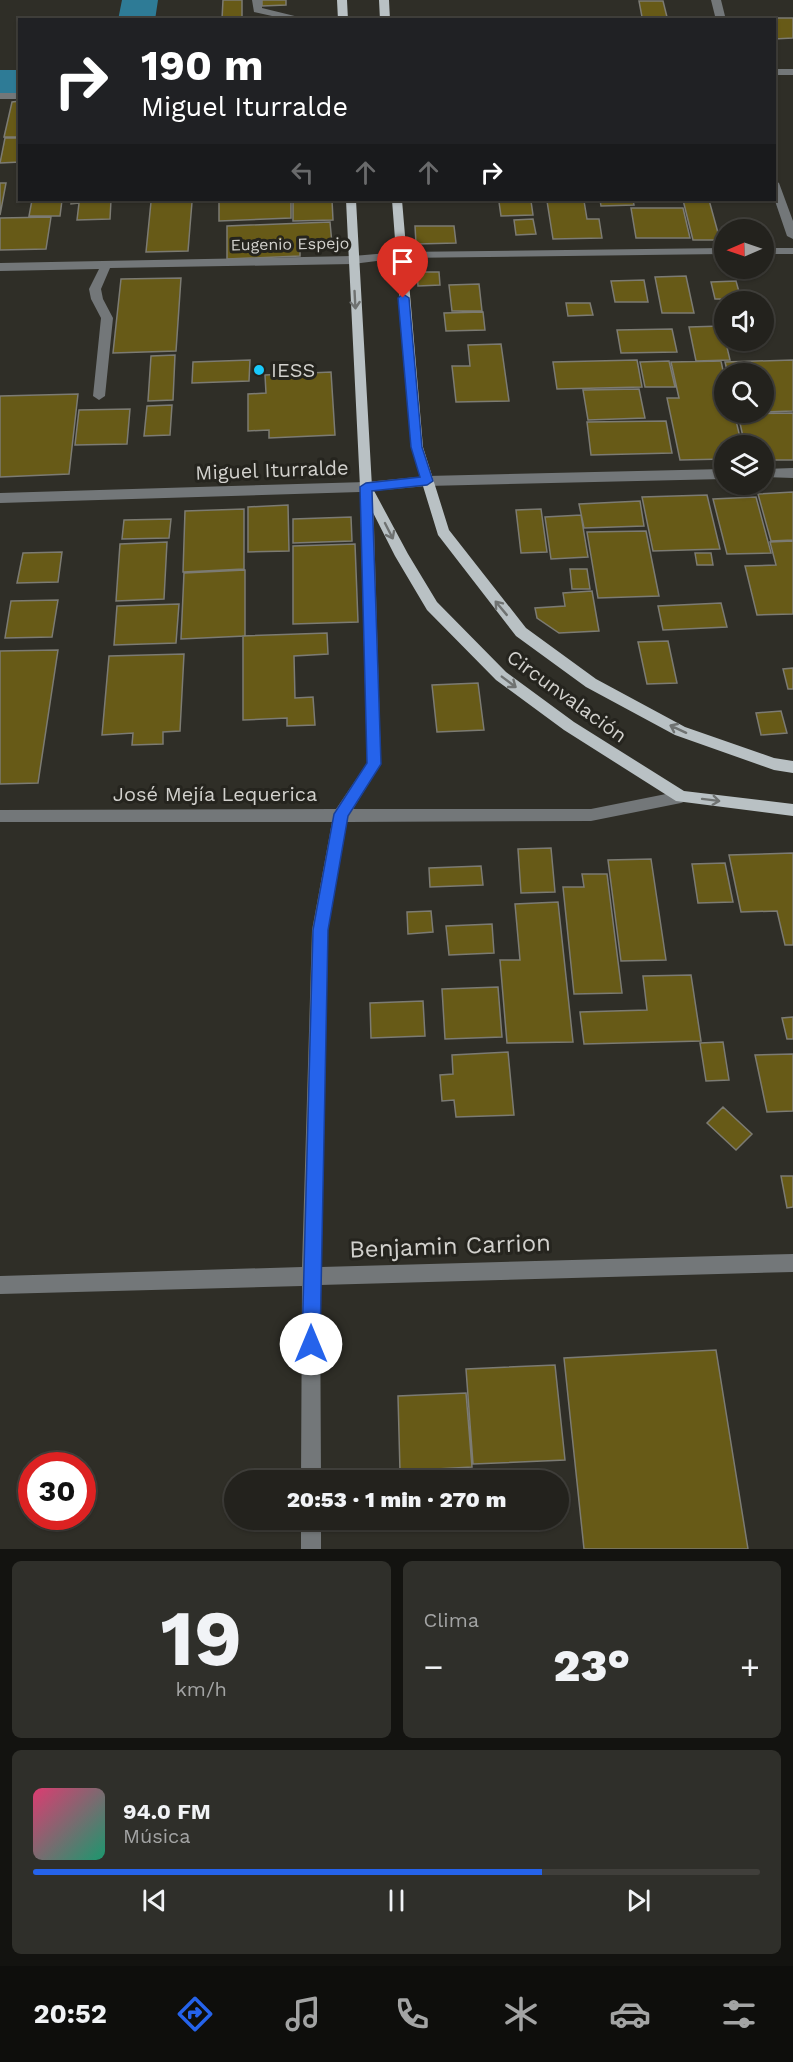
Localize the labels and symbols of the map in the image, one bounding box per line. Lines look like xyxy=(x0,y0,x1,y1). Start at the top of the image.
north arrow xyxy=(714,219,774,279)
street label: Eugenio Espejo xyxy=(231,233,349,255)
pin xyxy=(377,236,428,298)
one-way arrow xyxy=(350,289,361,309)
place label: IESS xyxy=(271,358,315,382)
marker: IESS xyxy=(252,363,266,377)
street label: Miguel Iturralde xyxy=(195,455,349,485)
one-way arrow xyxy=(384,521,395,539)
one-way arrow xyxy=(495,601,508,617)
street label: Circunvalación xyxy=(502,644,632,748)
one-way arrow xyxy=(500,676,516,688)
one-way arrow xyxy=(670,723,688,735)
street label: José Mejía Lequerica xyxy=(113,782,317,806)
one-way arrow xyxy=(700,795,720,806)
street label: Benjamin Carrion xyxy=(349,1228,551,1264)
position arrow xyxy=(279,1312,343,1376)
speed limit sign: 30 xyxy=(18,1452,96,1530)

